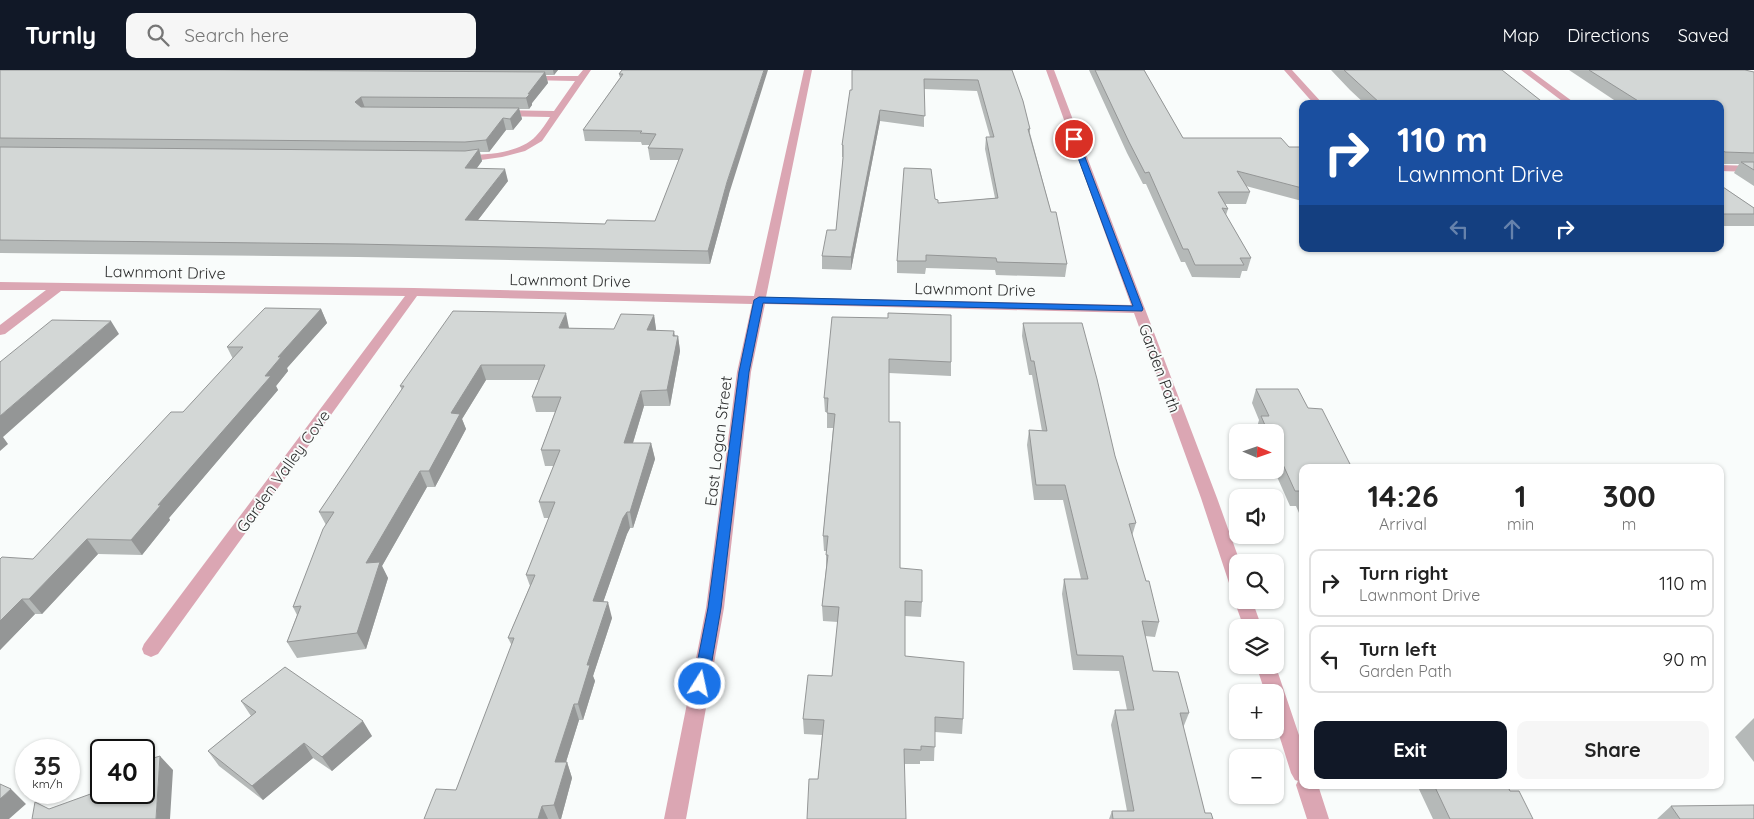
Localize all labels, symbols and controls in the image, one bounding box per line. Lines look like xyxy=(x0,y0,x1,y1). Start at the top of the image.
search box xyxy=(126,13,476,58)
text: Turnly xyxy=(25,20,96,50)
icon: search xyxy=(144,21,172,49)
text: Search here xyxy=(184,23,289,47)
text: Map xyxy=(1502,24,1539,47)
text: Directions xyxy=(1567,24,1650,47)
text: Saved xyxy=(1678,24,1729,47)
text: 110 m xyxy=(1397,117,1488,161)
pin xyxy=(1053,118,1095,160)
icon: right xyxy=(1314,120,1379,185)
icon: arrive xyxy=(1060,125,1088,153)
text: Lawnmont Drive xyxy=(1397,160,1564,188)
icon: left xyxy=(1445,215,1473,243)
icon: ahead xyxy=(1498,215,1526,243)
icon: right xyxy=(1551,215,1579,243)
street label: Lawnmont Drive xyxy=(104,261,226,283)
street label: Lawnmont Drive xyxy=(509,269,631,291)
street label: Lawnmont Drive xyxy=(914,278,1036,300)
street label: Garden Path xyxy=(1135,321,1185,415)
street label: East Logan Street xyxy=(700,375,736,507)
street label: Garden Valley Cove xyxy=(232,406,334,536)
north arrow xyxy=(1229,424,1284,479)
map controls xyxy=(1229,424,1284,804)
text: 14:26 xyxy=(1367,477,1439,515)
text: 1 xyxy=(1515,477,1526,515)
text: 300 xyxy=(1603,477,1656,515)
button: sound xyxy=(1229,489,1284,544)
text: Arrival xyxy=(1379,514,1427,534)
text: min xyxy=(1507,514,1534,534)
text: m xyxy=(1622,514,1636,534)
button: search xyxy=(1229,554,1284,609)
text: Turn right xyxy=(1359,561,1448,585)
icon: right xyxy=(1316,569,1344,597)
text: 110 m xyxy=(1659,571,1707,595)
text: Lawnmont Drive xyxy=(1359,585,1480,605)
button: layers xyxy=(1229,619,1284,674)
text: Turn left xyxy=(1359,637,1437,661)
icon: left xyxy=(1316,645,1344,673)
text: 90 m xyxy=(1663,647,1707,671)
position arrow xyxy=(673,657,725,709)
text: Garden Path xyxy=(1359,661,1452,681)
button: + xyxy=(1229,684,1284,739)
button: Exit xyxy=(1314,721,1507,779)
button: Share xyxy=(1517,721,1709,779)
speed limit sign: 40 xyxy=(90,739,155,804)
button: − xyxy=(1229,749,1284,804)
text: 35 xyxy=(34,750,61,781)
text: km/h xyxy=(32,776,63,791)

